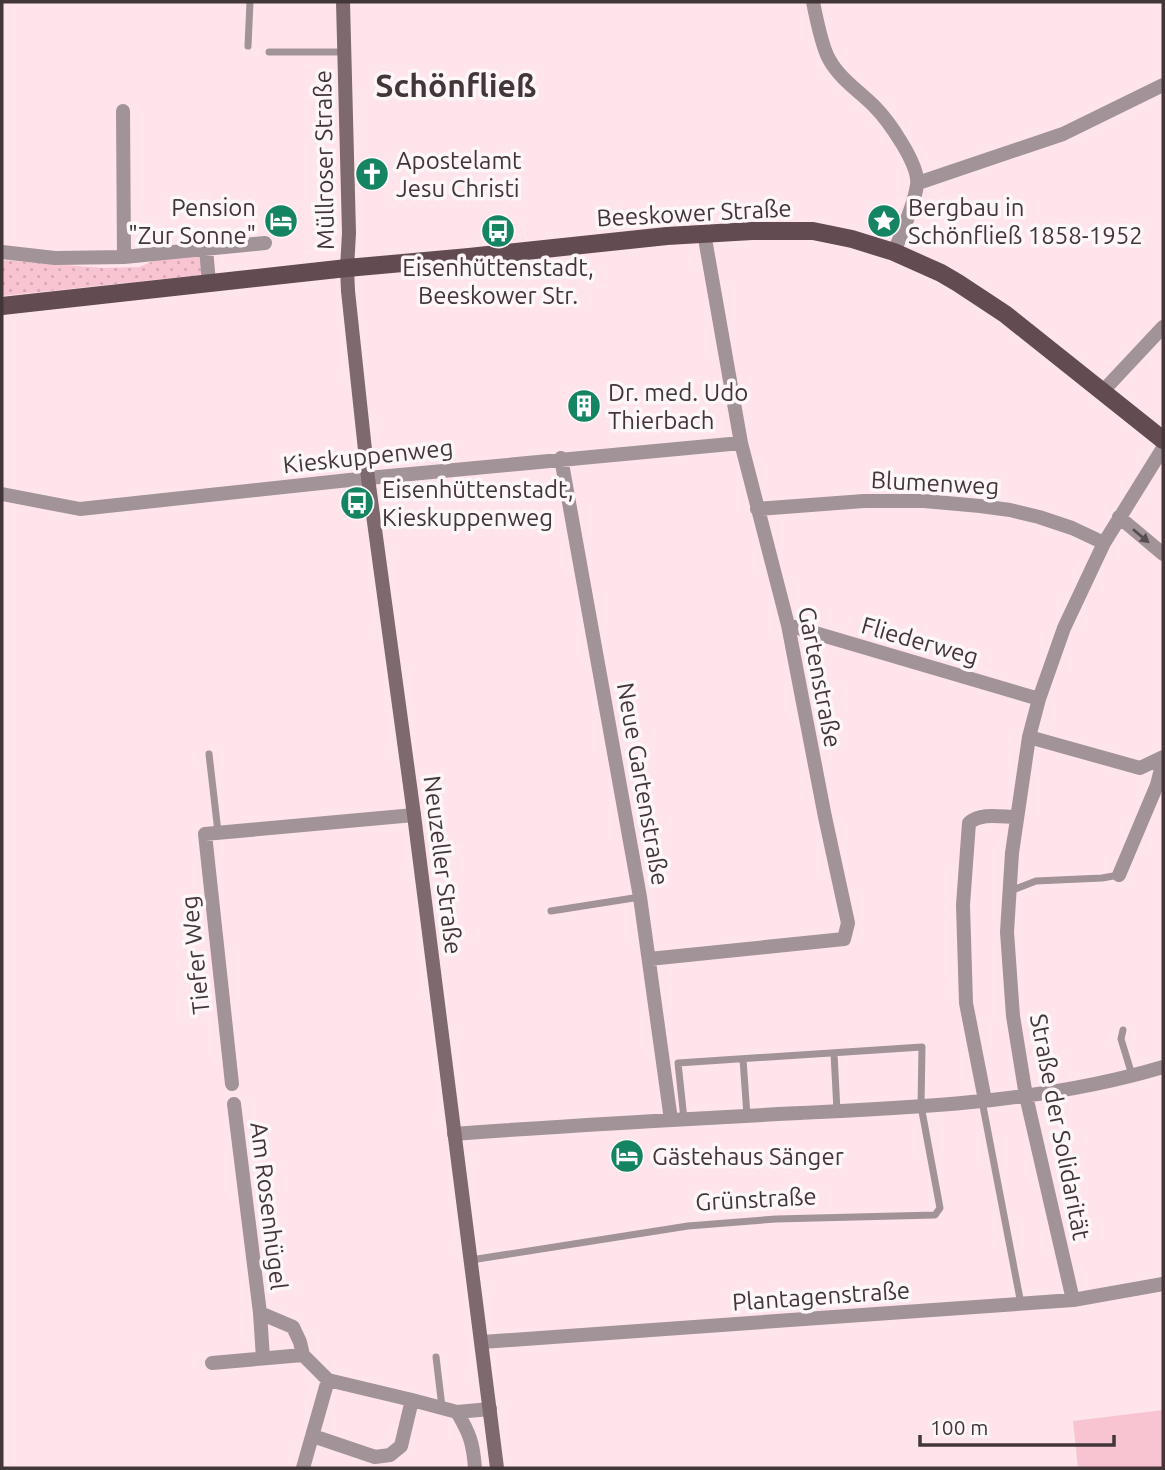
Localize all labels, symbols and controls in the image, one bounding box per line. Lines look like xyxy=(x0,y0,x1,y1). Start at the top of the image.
district label: Schönfließ xyxy=(375,67,537,103)
street label: Müllroser Straße xyxy=(309,70,339,250)
place label: Apostelamt Jesu Christi xyxy=(396,147,522,202)
church icon: Apostelamt Jesu Christi xyxy=(353,155,391,193)
place label: Pension "Zur Sonne" xyxy=(128,194,256,249)
street label: Beeskower Straße xyxy=(596,194,792,232)
place label: Bergbau in Schönfließ 1858-1952 xyxy=(908,194,1143,249)
hotel icon: Pension "Zur Sonne" xyxy=(262,202,300,240)
place icon: Bergbau in Schönfließ 1858-1952 xyxy=(865,202,903,240)
bus stop icon: Eisenhüttenstadt, Beeskower Str. xyxy=(479,212,517,250)
place label: Eisenhüttenstadt, Beeskower Str. xyxy=(402,254,594,309)
place label: Dr. med. Udo Thierbach xyxy=(608,379,748,434)
building icon: Dr. med. Udo Thierbach xyxy=(565,387,603,425)
street label: Kieskuppenweg xyxy=(282,434,454,478)
street label: Blumenweg xyxy=(870,466,1000,500)
place label: Eisenhüttenstadt, Kieskuppenweg xyxy=(382,476,574,531)
bus stop icon: Eisenhüttenstadt, Kieskuppenweg xyxy=(338,484,376,522)
one-way arrow xyxy=(1133,528,1150,543)
street label: Gartenstraße xyxy=(793,604,847,750)
street label: Fliederweg xyxy=(858,611,982,671)
street label: Neue Gartenstraße xyxy=(612,680,674,888)
street label: Neuzeller Straße xyxy=(419,774,467,956)
street label: Tiefer Weg xyxy=(175,895,215,1015)
street label: Straße der Solidarität xyxy=(1025,1012,1095,1243)
street label: Am Rosenhügel xyxy=(245,1121,293,1291)
hotel icon: Gästehaus Sänger xyxy=(608,1137,646,1175)
place label: Gästehaus Sänger xyxy=(652,1143,844,1170)
street label: Grünstraße xyxy=(695,1182,817,1216)
street label: Plantagenstraße xyxy=(731,1276,911,1316)
scale bar xyxy=(920,1404,1114,1448)
text: 100 m xyxy=(930,1415,988,1439)

